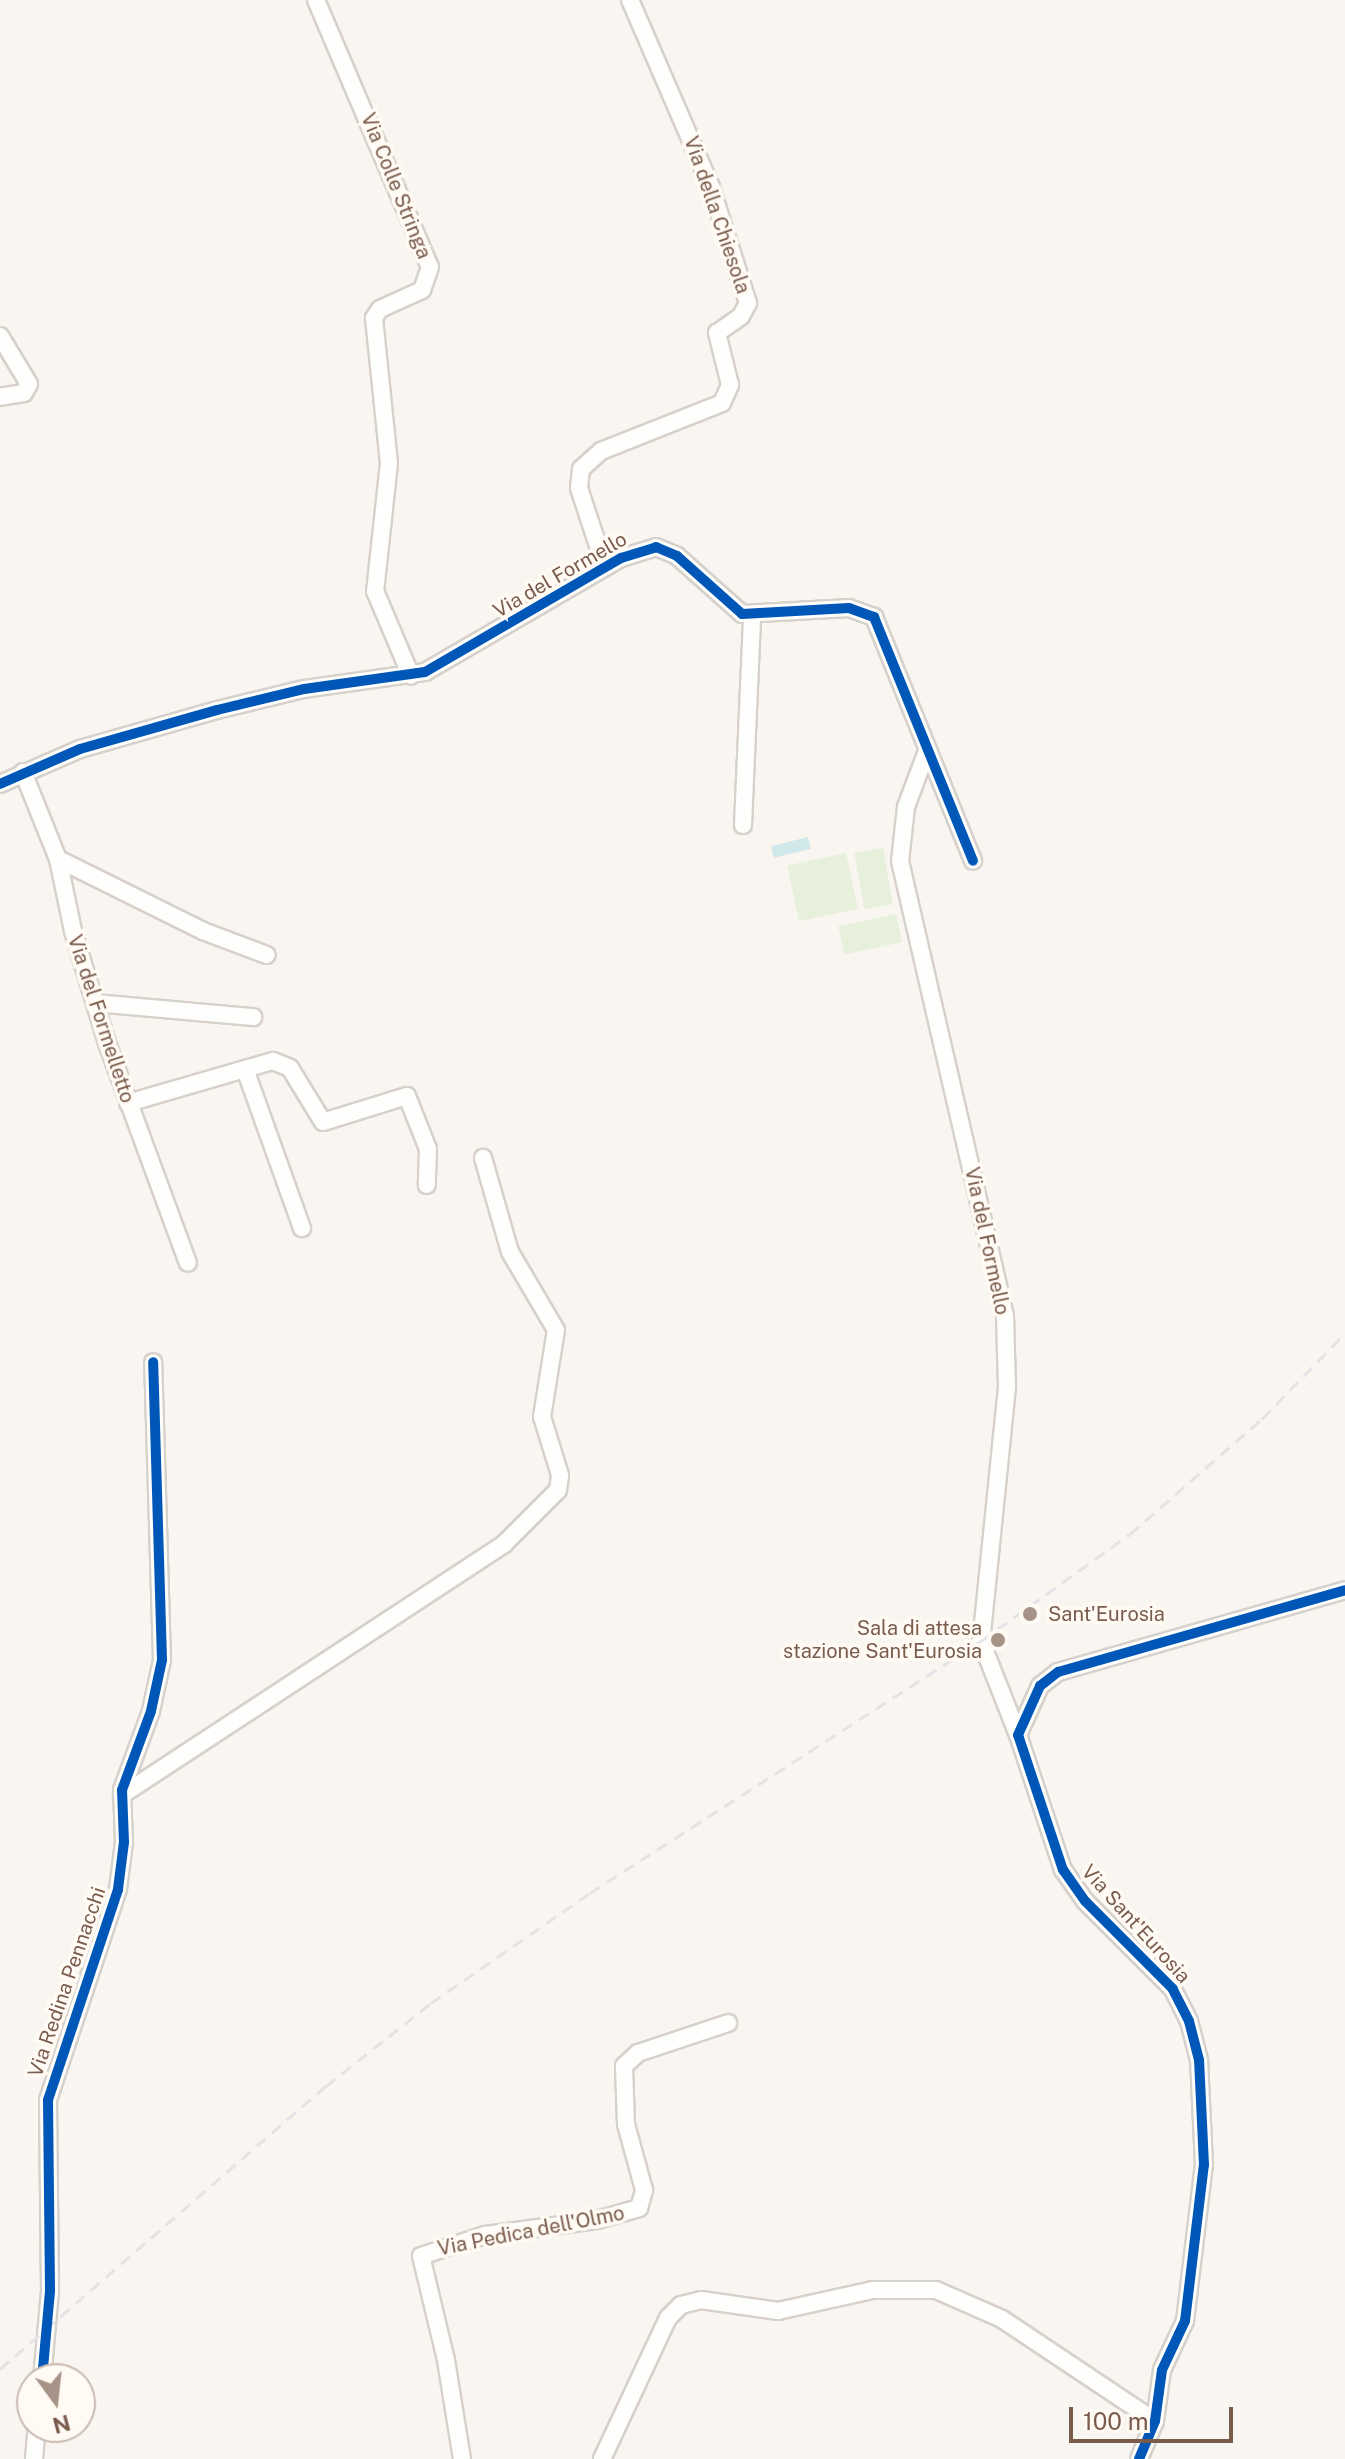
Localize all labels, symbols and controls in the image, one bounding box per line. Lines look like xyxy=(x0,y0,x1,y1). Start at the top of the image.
street label: Via Colle Stringa xyxy=(356,110,436,262)
street label: Via della Chiesola xyxy=(679,133,755,297)
street label: Via del Formello xyxy=(489,527,631,623)
street label: Via del Formelletto xyxy=(62,932,140,1106)
street label: Via del Formello xyxy=(960,1165,1014,1317)
place label: Sant'Eurosia xyxy=(1048,1602,1165,1626)
marker: Sant'Eurosia xyxy=(1019,1603,1041,1625)
place label: Sala di attesa stazione Sant'Eurosia xyxy=(783,1616,982,1663)
marker: Sala di attesa stazione Sant'Eurosia xyxy=(989,1631,1007,1649)
street label: Via Sant'Eurosia xyxy=(1077,1860,1195,1988)
street label: Via Redina Pennacchi xyxy=(23,1884,111,2080)
street label: Via Pedica dell'Olmo xyxy=(435,2201,627,2261)
north arrow xyxy=(16,2363,96,2443)
scale bar xyxy=(1073,2391,1237,2441)
text: 100 m xyxy=(1083,2407,1149,2435)
text: N xyxy=(50,2409,73,2439)

